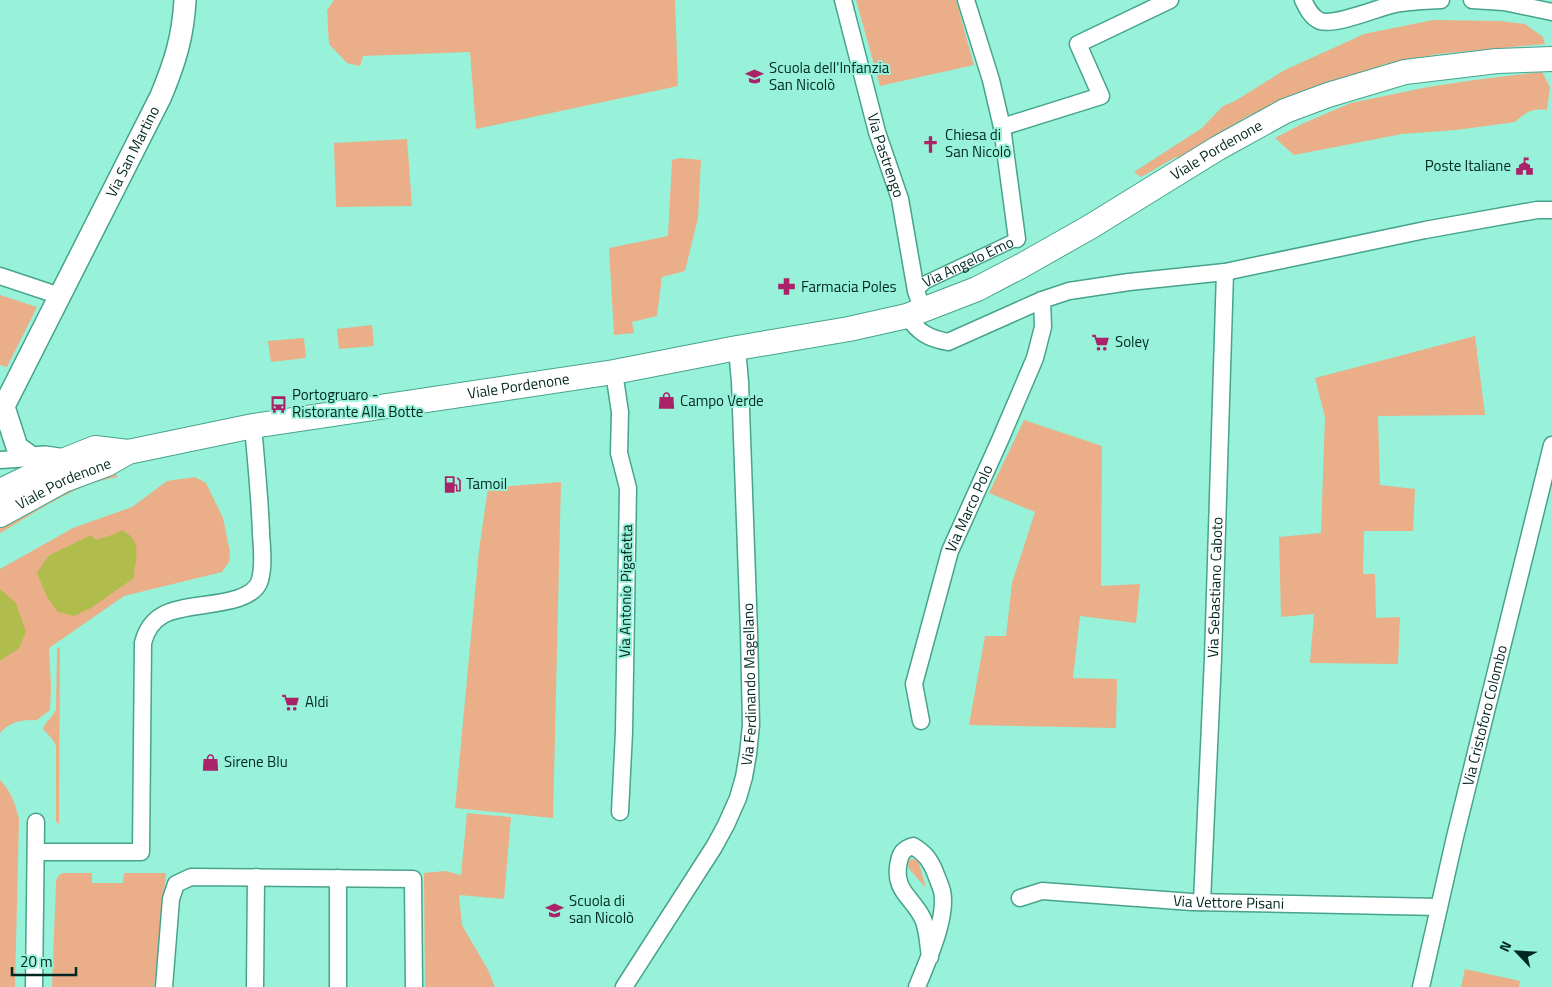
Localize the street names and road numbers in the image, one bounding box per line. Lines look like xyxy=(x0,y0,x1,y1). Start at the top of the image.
street label: Via San Martino xyxy=(100,102,165,201)
street label: Via Pastrengo xyxy=(862,110,911,201)
street label: Viale Pordenone xyxy=(1166,114,1266,186)
street label: Via Angelo Emo xyxy=(918,230,1017,293)
street label: Viale Pordenone xyxy=(466,367,571,405)
street label: Viale Pordenone xyxy=(11,452,114,515)
street label: Via Marco Polo xyxy=(939,461,998,556)
street label: Via Sebastiano Caboto xyxy=(1201,516,1228,658)
street label: Via Antonio Pigafetta xyxy=(613,524,638,658)
street label: Via Ferdinando Magellano xyxy=(734,602,762,767)
street label: Via Cristoforo Colombo xyxy=(1456,642,1513,788)
street label: Via Vettore Pisani xyxy=(1172,889,1284,915)

